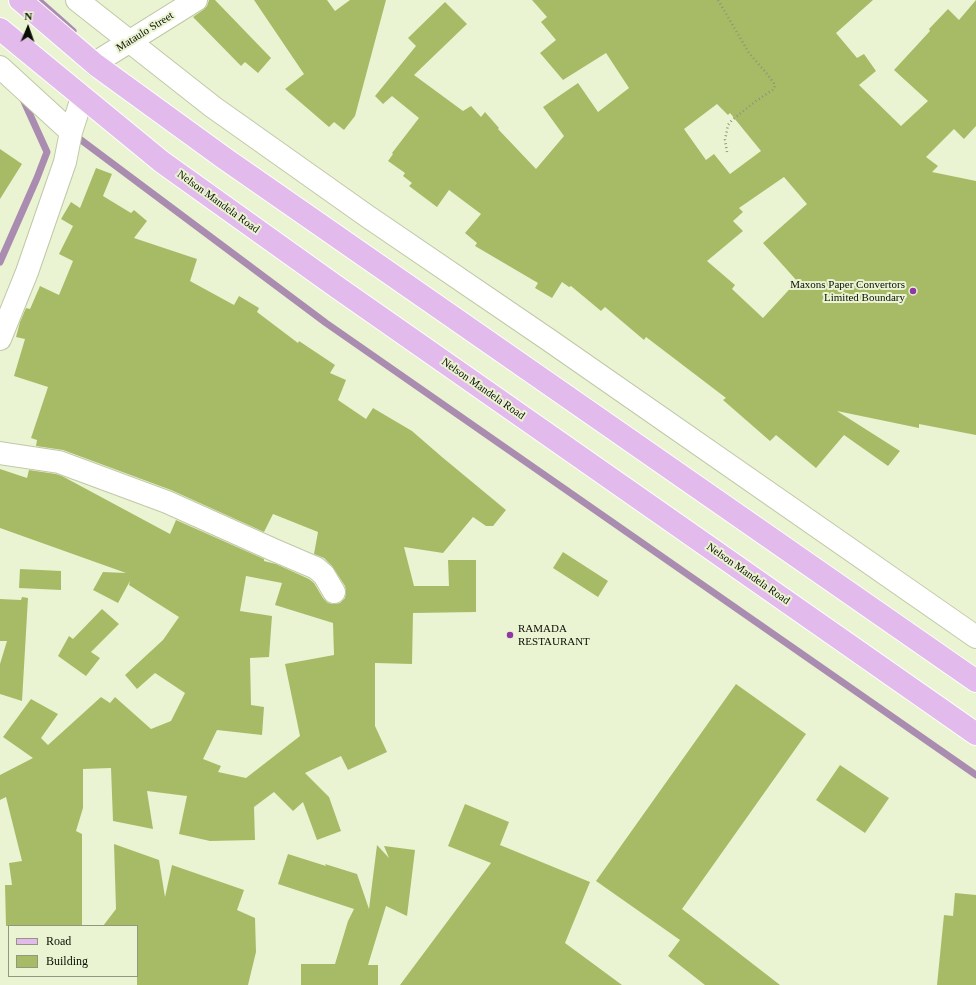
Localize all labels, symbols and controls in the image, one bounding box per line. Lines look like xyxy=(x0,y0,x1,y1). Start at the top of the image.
north arrow xyxy=(8,8,48,48)
street label: Mataulo Street xyxy=(114,9,176,55)
text: N xyxy=(24,10,33,22)
street label: Nelson Mandela Road xyxy=(174,168,262,236)
place label: Maxons Paper Convertors Limited Boundary xyxy=(790,278,905,304)
marker: Maxons Paper Convertors Limited Boundary xyxy=(908,286,918,296)
street label: Nelson Mandela Road xyxy=(439,355,527,423)
street label: Nelson Mandela Road xyxy=(704,540,792,608)
place label: RAMADA RESTAURANT xyxy=(518,622,590,648)
marker: RAMADA RESTAURANT xyxy=(505,630,515,640)
legend xyxy=(8,925,138,977)
text: Road xyxy=(46,934,71,948)
text: Building xyxy=(46,954,88,968)

